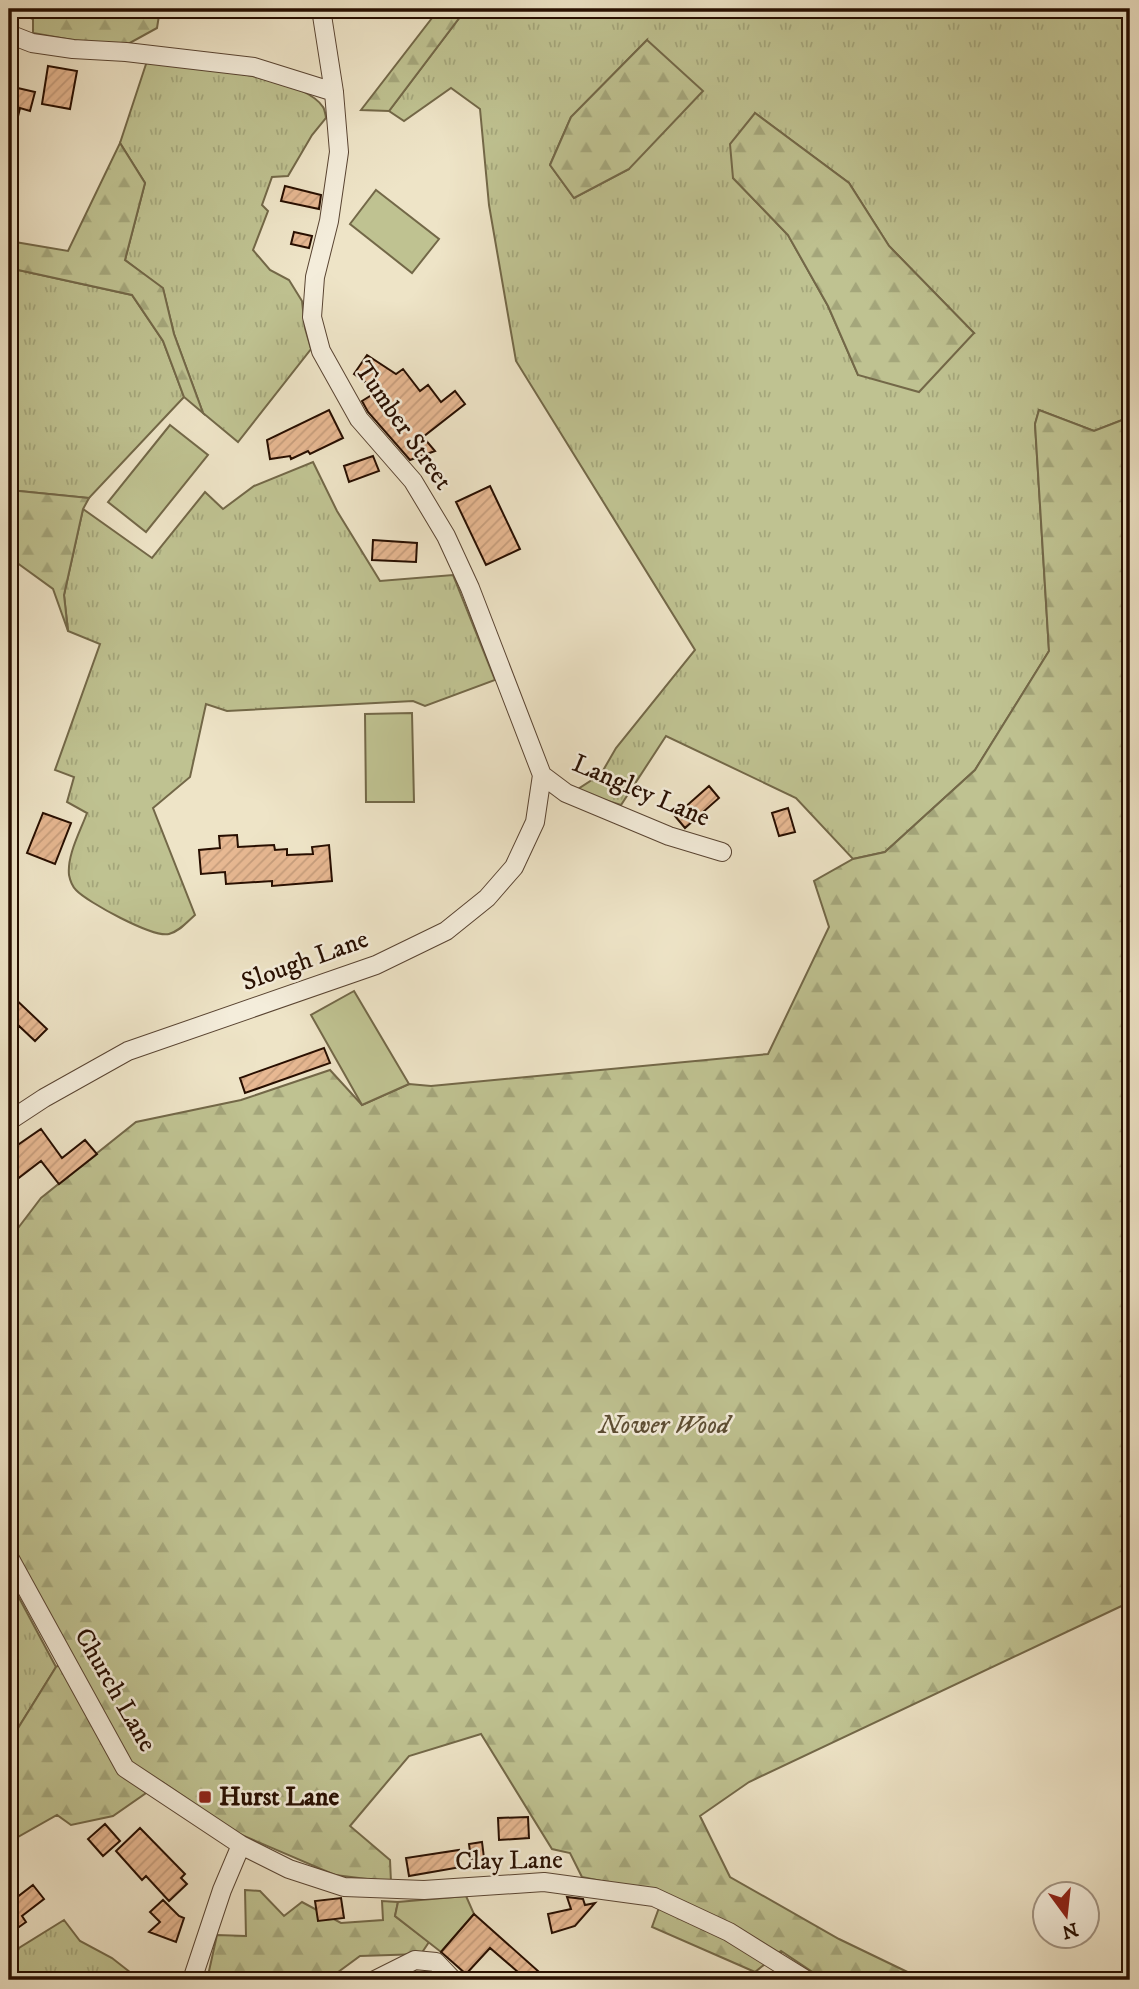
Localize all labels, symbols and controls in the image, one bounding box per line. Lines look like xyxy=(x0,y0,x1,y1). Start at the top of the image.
street label: Tumber Street xyxy=(347,355,459,497)
street label: Langley Lane xyxy=(567,747,715,835)
street label: Slough Lane xyxy=(237,923,373,999)
park label: Nower Wood xyxy=(597,1409,733,1442)
street label: Church Lane xyxy=(66,1622,164,1758)
place label: Hurst Lane xyxy=(219,1781,340,1814)
marker: Hurst Lane xyxy=(197,1789,213,1805)
street label: Clay Lane xyxy=(455,1844,563,1878)
north arrow xyxy=(1030,1881,1100,1951)
text: N xyxy=(1059,1917,1081,1943)

